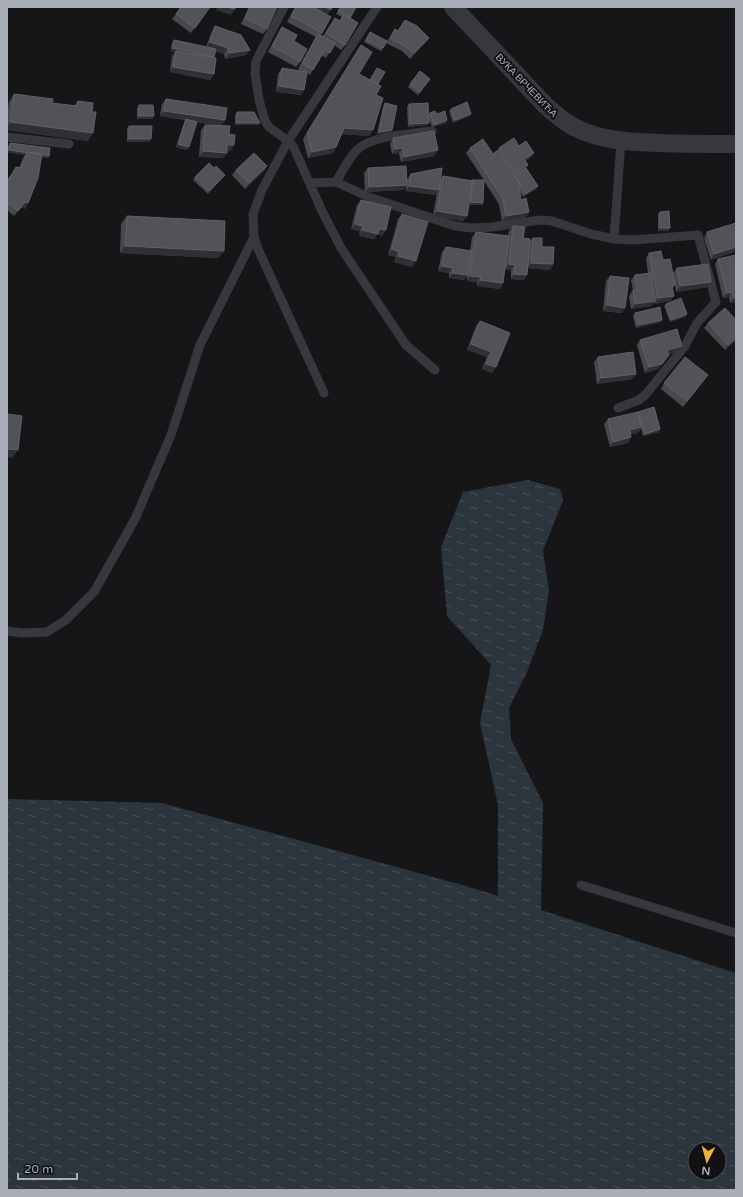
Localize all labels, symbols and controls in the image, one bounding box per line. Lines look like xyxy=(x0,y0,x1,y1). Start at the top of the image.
street label: ВУКА ВРЧЕВИЋА xyxy=(493,51,560,120)
north arrow xyxy=(687,1141,727,1181)
scale bar xyxy=(18,1155,77,1181)
text: 20 m xyxy=(24,1162,53,1176)
text: N xyxy=(701,1164,711,1177)

